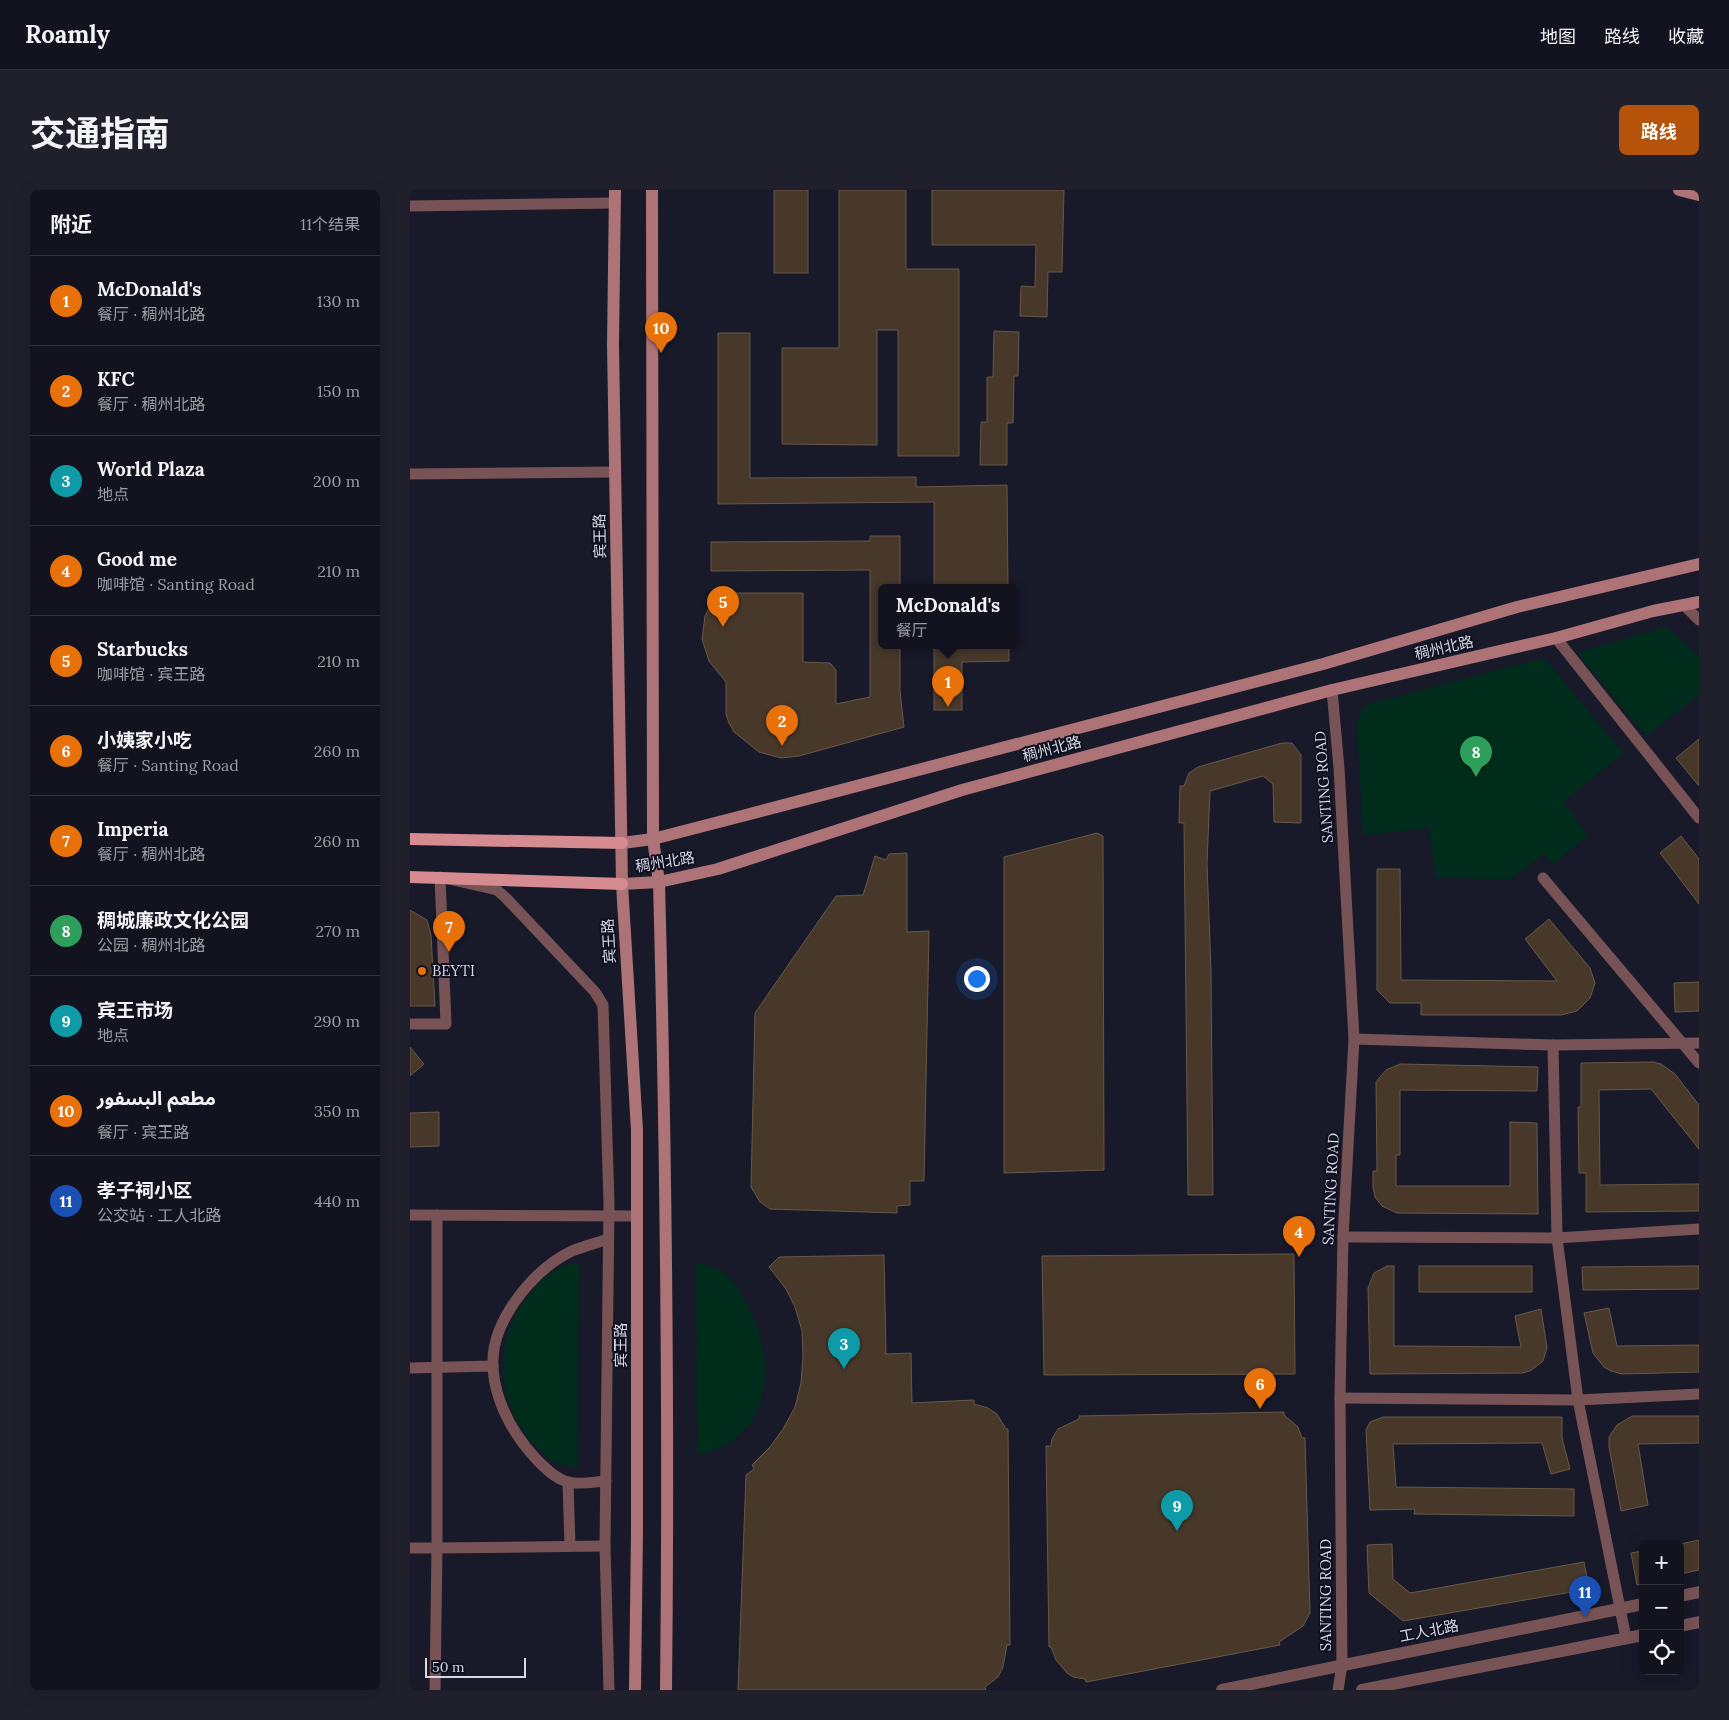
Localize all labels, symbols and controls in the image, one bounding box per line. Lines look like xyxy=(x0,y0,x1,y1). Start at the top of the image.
text: Roamly xyxy=(25,19,110,50)
text: 地图 xyxy=(1540,25,1576,48)
text: 路线 xyxy=(1604,25,1640,48)
text: 收藏 xyxy=(1668,25,1704,48)
button: 路线 xyxy=(1619,105,1699,155)
text: 交通指南 xyxy=(30,111,170,156)
text: 附近 xyxy=(50,211,92,238)
text: 11个结果 xyxy=(300,214,360,234)
text: McDonald's xyxy=(97,277,202,301)
text: 1 xyxy=(63,291,69,311)
text: 130 m xyxy=(317,291,360,311)
text: 餐厅 · 稠州北路 xyxy=(97,304,205,324)
pin: 10 xyxy=(645,312,677,353)
text: KFC xyxy=(97,367,134,391)
text: 2 xyxy=(62,381,70,401)
text: 150 m xyxy=(317,381,360,401)
text: 餐厅 · 稠州北路 xyxy=(97,394,205,414)
text: World Plaza xyxy=(97,457,205,481)
text: 3 xyxy=(62,471,70,491)
text: 200 m xyxy=(313,471,360,491)
text: 地点 xyxy=(97,484,129,504)
street label: 宾王路 xyxy=(590,513,609,559)
text: Good me xyxy=(97,547,177,571)
text: 4 xyxy=(62,561,70,581)
text: 210 m xyxy=(317,561,360,581)
text: 咖啡馆 · Santing Road xyxy=(97,574,255,594)
popup xyxy=(878,584,1018,649)
pin: 5 xyxy=(707,586,739,627)
text: McDonald's xyxy=(896,593,1000,617)
text: 餐厅 xyxy=(896,620,928,640)
street label: 稠州北路 xyxy=(1413,632,1475,664)
text: Starbucks xyxy=(97,637,188,661)
text: 5 xyxy=(62,651,70,671)
text: 210 m xyxy=(317,651,360,671)
text: 咖啡馆 · 宾王路 xyxy=(97,664,205,684)
pin: 1 xyxy=(932,666,964,707)
pin: 2 xyxy=(766,705,798,746)
text: 小姨家小吃 xyxy=(97,728,192,752)
street label: SANTING ROAD xyxy=(1310,730,1337,844)
street label: 稠州北路 xyxy=(1020,732,1083,765)
pin: 8 xyxy=(1460,736,1492,777)
text: 6 xyxy=(61,741,71,761)
text: 260 m xyxy=(314,741,360,761)
text: 餐厅 · Santing Road xyxy=(97,755,239,775)
text: Imperia xyxy=(97,817,168,841)
text: 7 xyxy=(62,831,70,851)
text: 260 m xyxy=(314,831,360,851)
text: 餐厅 · 稠州北路 xyxy=(97,844,205,864)
street label: 稠州北路 xyxy=(634,847,696,876)
text: 稠城廉政文化公园 xyxy=(97,908,249,932)
pin: 7 xyxy=(433,911,465,952)
street label: 宾王路 xyxy=(598,918,619,964)
text: 8 xyxy=(61,921,71,941)
text: 270 m xyxy=(316,921,360,941)
text: 公园 · 稠州北路 xyxy=(97,935,205,955)
place label: BEYTI xyxy=(432,961,475,980)
marker: BEYTI xyxy=(416,965,428,977)
your location xyxy=(964,966,990,992)
text: 宾王市场 xyxy=(97,998,173,1022)
text: 9 xyxy=(61,1011,71,1031)
text: 290 m xyxy=(314,1011,360,1031)
text: 地点 xyxy=(97,1025,129,1045)
text: مطعم البسفور xyxy=(97,1086,216,1110)
text: 10 xyxy=(58,1101,74,1121)
text: 350 m xyxy=(314,1101,360,1121)
text: 餐厅 · 宾王路 xyxy=(97,1122,189,1142)
street label: SANTING ROAD xyxy=(1318,1132,1343,1246)
text: 孝子祠小区 xyxy=(97,1178,192,1202)
text: 11 xyxy=(60,1191,73,1211)
text: 440 m xyxy=(314,1191,360,1211)
text: 公交站 · 工人北路 xyxy=(97,1205,221,1225)
pin: 4 xyxy=(1283,1216,1315,1257)
street label: 宾王路 xyxy=(611,1322,630,1368)
pin: 3 xyxy=(828,1328,860,1369)
pin: 6 xyxy=(1244,1368,1276,1409)
pin: 9 xyxy=(1161,1490,1193,1531)
street label: SANTING ROAD xyxy=(1316,1539,1335,1651)
map controls xyxy=(1639,1540,1684,1675)
button: + xyxy=(1639,1540,1684,1585)
pin: 11 xyxy=(1569,1576,1601,1617)
button: − xyxy=(1639,1585,1684,1630)
street label: 工人北路 xyxy=(1398,1615,1460,1646)
button: locate xyxy=(1639,1630,1684,1675)
scale bar xyxy=(425,1655,526,1678)
text: 50 m xyxy=(432,1658,465,1676)

